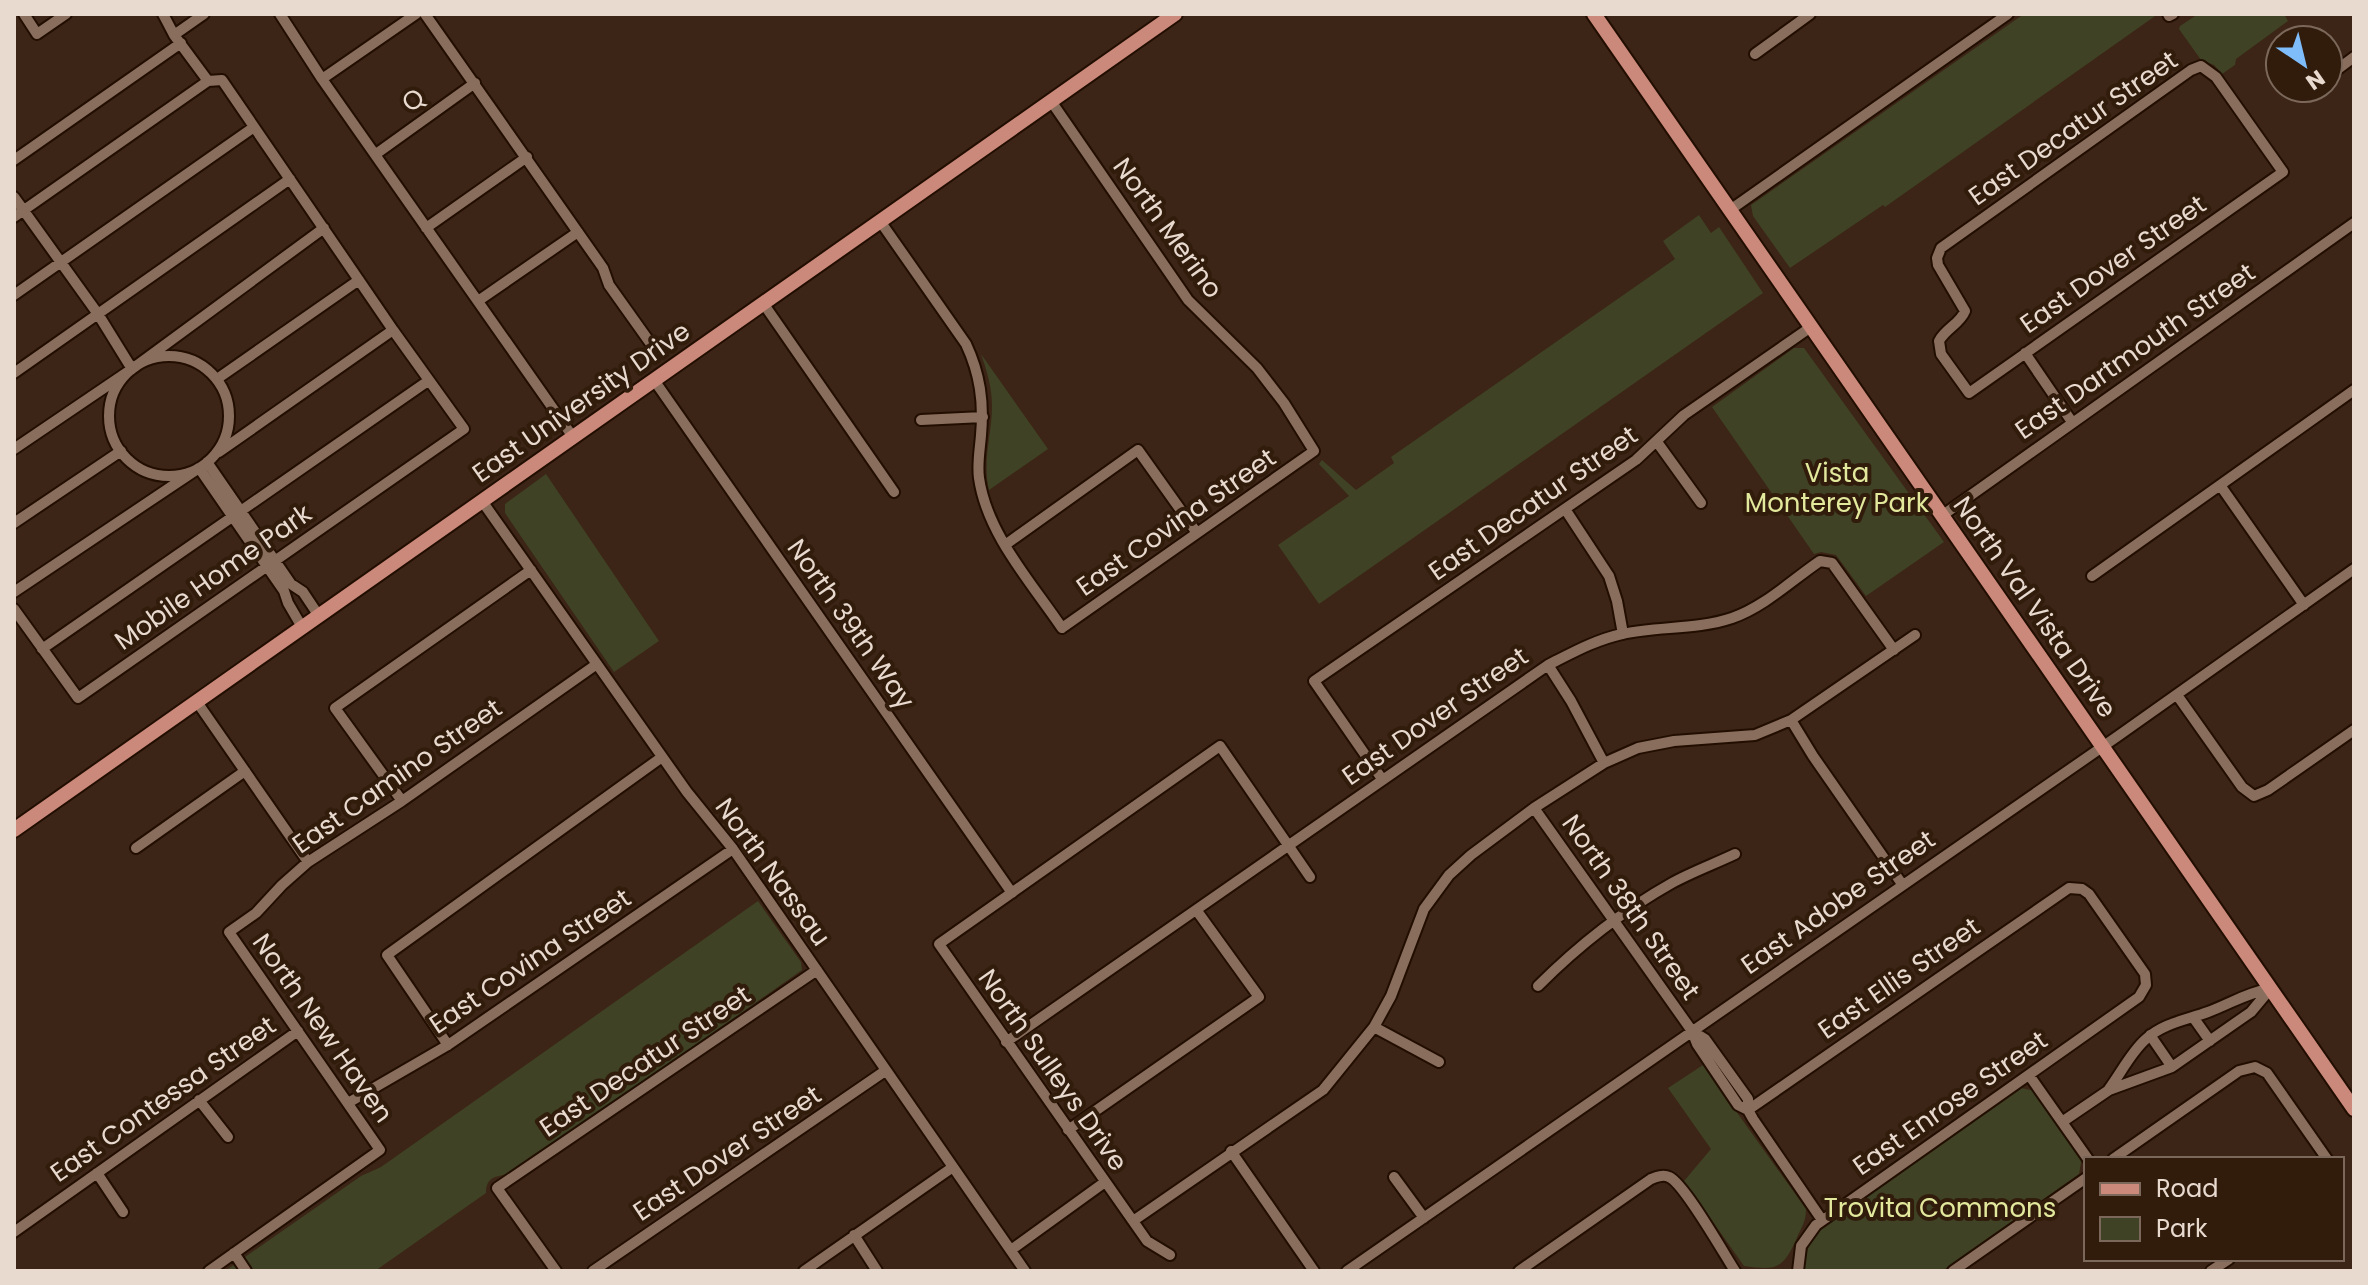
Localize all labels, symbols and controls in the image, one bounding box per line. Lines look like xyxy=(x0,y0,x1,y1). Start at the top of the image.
north arrow xyxy=(2264,24,2344,104)
street label: East Decatur Street xyxy=(1961,42,2185,214)
text: N xyxy=(2300,63,2331,97)
street label: Q xyxy=(394,79,432,121)
street label: North Merino xyxy=(1105,150,1231,306)
street label: East Dover Street xyxy=(2013,186,2213,342)
street label: East Dartmouth Street xyxy=(2008,254,2262,448)
street label: East University Drive xyxy=(465,313,697,491)
street label: East Decatur Street xyxy=(1421,417,1645,589)
street label: East Covina Street xyxy=(1069,440,1283,604)
park label: Vista Monterey Park xyxy=(1745,455,1930,521)
street label: North Val Vista Drive xyxy=(1945,489,2125,725)
street label: Mobile Home Park xyxy=(107,495,319,658)
street label: North 39th Way xyxy=(779,532,923,717)
street label: East Dover Street xyxy=(1335,638,1535,794)
street label: East Camino Street xyxy=(285,690,509,862)
street label: North Nassau xyxy=(707,791,839,953)
street label: North 38th Street xyxy=(1554,807,1708,1007)
street label: East Adobe Street xyxy=(1734,821,1942,983)
street label: East Covina Street xyxy=(422,880,638,1042)
street label: East Ellis Street xyxy=(1811,909,1987,1047)
street label: North New Haven xyxy=(244,926,402,1130)
street label: North Sulleys Drive xyxy=(970,962,1136,1178)
street label: East Decatur Street xyxy=(532,977,758,1145)
street label: East Contessa Street xyxy=(43,1008,283,1190)
street label: East Enrose Street xyxy=(1845,1022,2055,1184)
street label: East Dover Street xyxy=(626,1077,828,1229)
legend xyxy=(2084,1157,2344,1261)
text: Road xyxy=(2156,1172,2218,1205)
park label: Trovita Commons xyxy=(1824,1190,2056,1226)
text: Park xyxy=(2156,1212,2208,1245)

